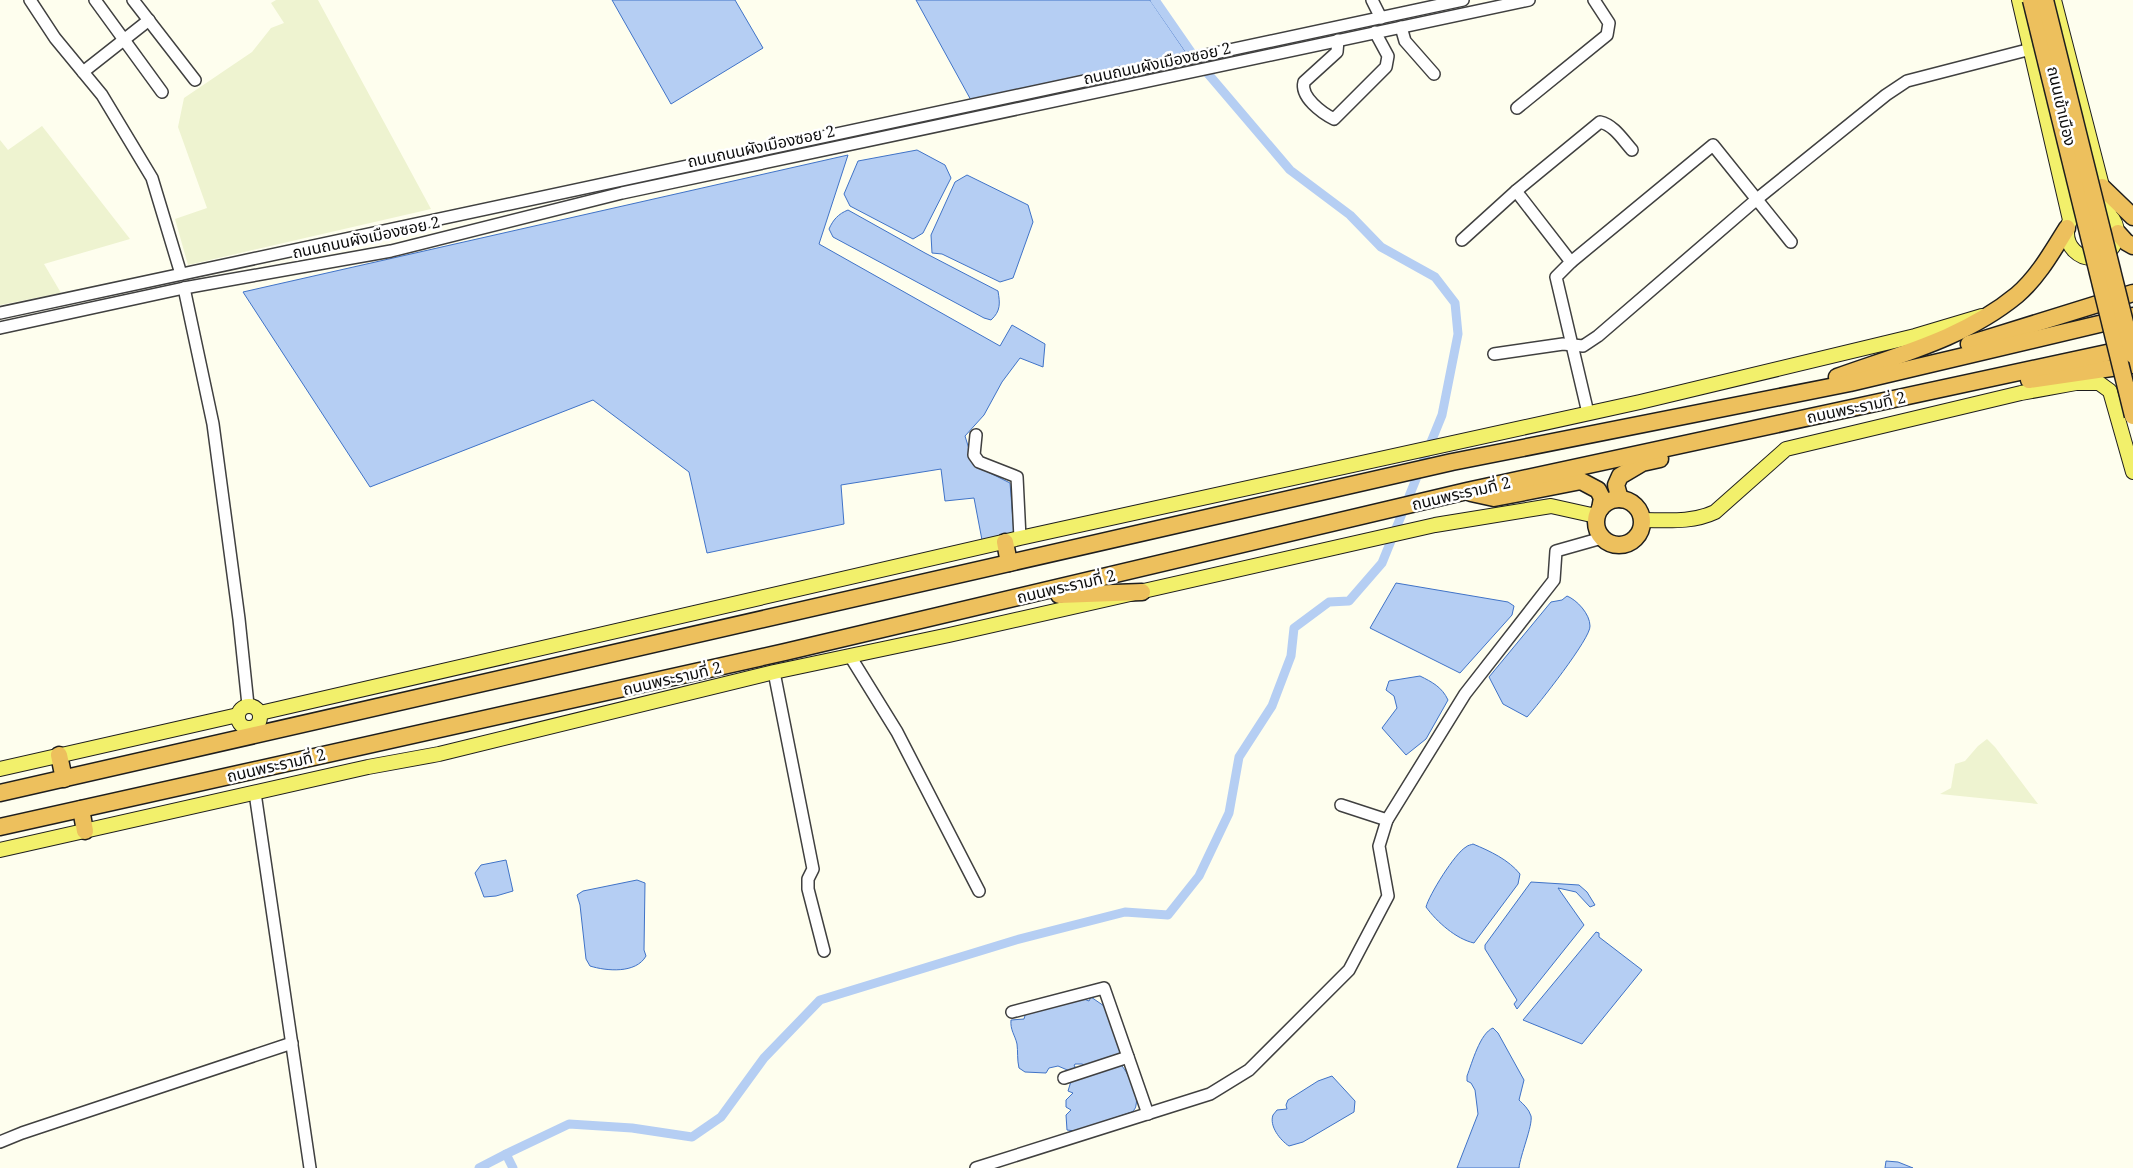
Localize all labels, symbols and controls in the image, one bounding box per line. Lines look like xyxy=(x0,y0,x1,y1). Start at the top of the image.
street label: ถนนถนนผังเมืองซอย 2 xyxy=(1081,37,1233,89)
street label: ถนนเข้าเมือง xyxy=(2042,64,2082,148)
street label: ถนนถนนผังเมืองซอย 2 xyxy=(685,120,837,172)
street label: ถนนถนนผังเมืองซอย 2 xyxy=(290,211,442,263)
street label: ถนนพระรามที่ 2 xyxy=(1805,386,1907,428)
street label: ถนนพระรามที่ 2 xyxy=(1410,471,1512,515)
street label: ถนนพระรามที่ 2 xyxy=(1015,564,1117,608)
street label: ถนนพระรามที่ 2 xyxy=(621,656,723,700)
street label: ถนนพระรามที่ 2 xyxy=(225,743,327,787)

